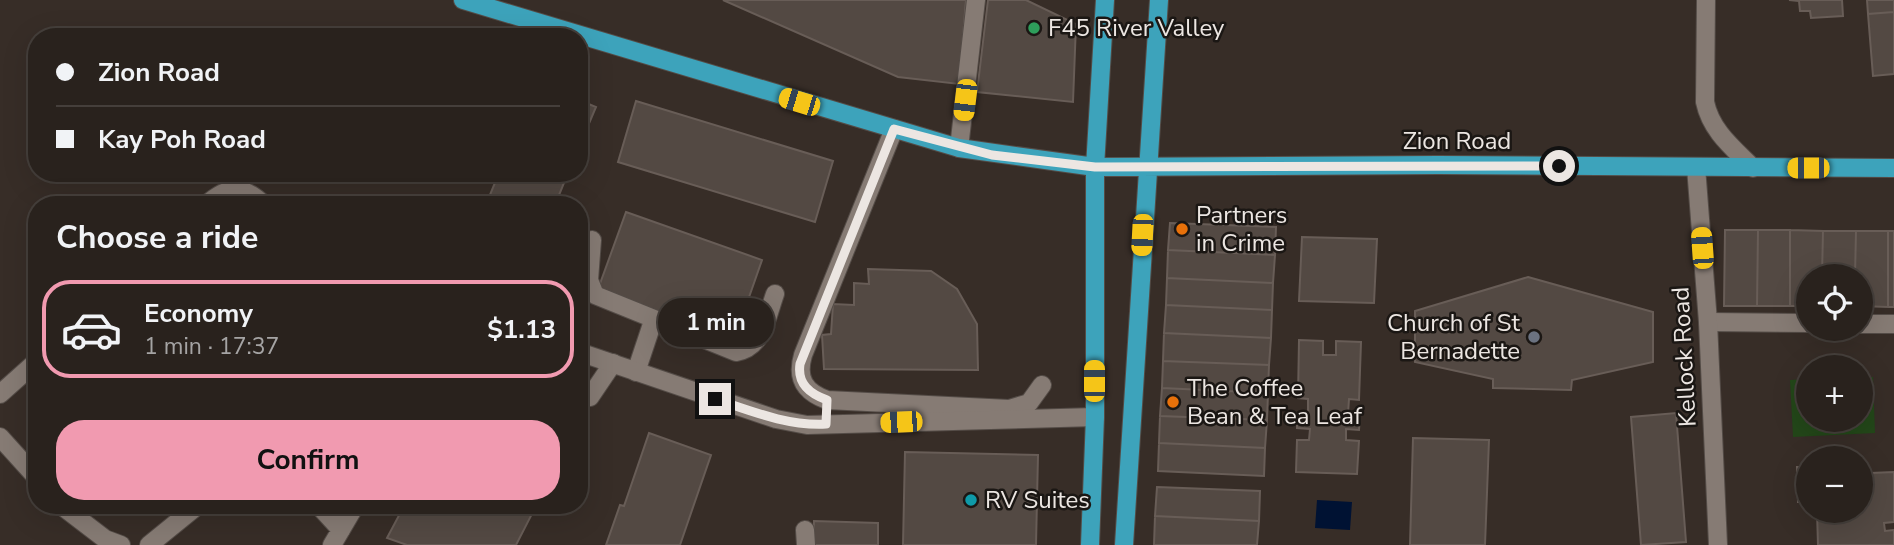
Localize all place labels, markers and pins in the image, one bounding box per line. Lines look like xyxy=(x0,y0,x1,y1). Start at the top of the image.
place label: F45 River Valley xyxy=(1048,12,1225,44)
marker: F45 River Valley xyxy=(1026,20,1042,36)
place label: Partners in Crime xyxy=(1196,199,1287,259)
marker: Partners in Crime xyxy=(1174,221,1190,237)
place label: Church of St Bernadette xyxy=(1387,307,1521,367)
marker: Church of St Bernadette xyxy=(1526,329,1542,345)
place label: The Coffee Bean & Tea Leaf xyxy=(1187,372,1363,432)
marker: The Coffee Bean & Tea Leaf xyxy=(1165,394,1181,410)
place label: RV Suites xyxy=(985,484,1090,516)
marker: RV Suites xyxy=(963,492,979,508)

